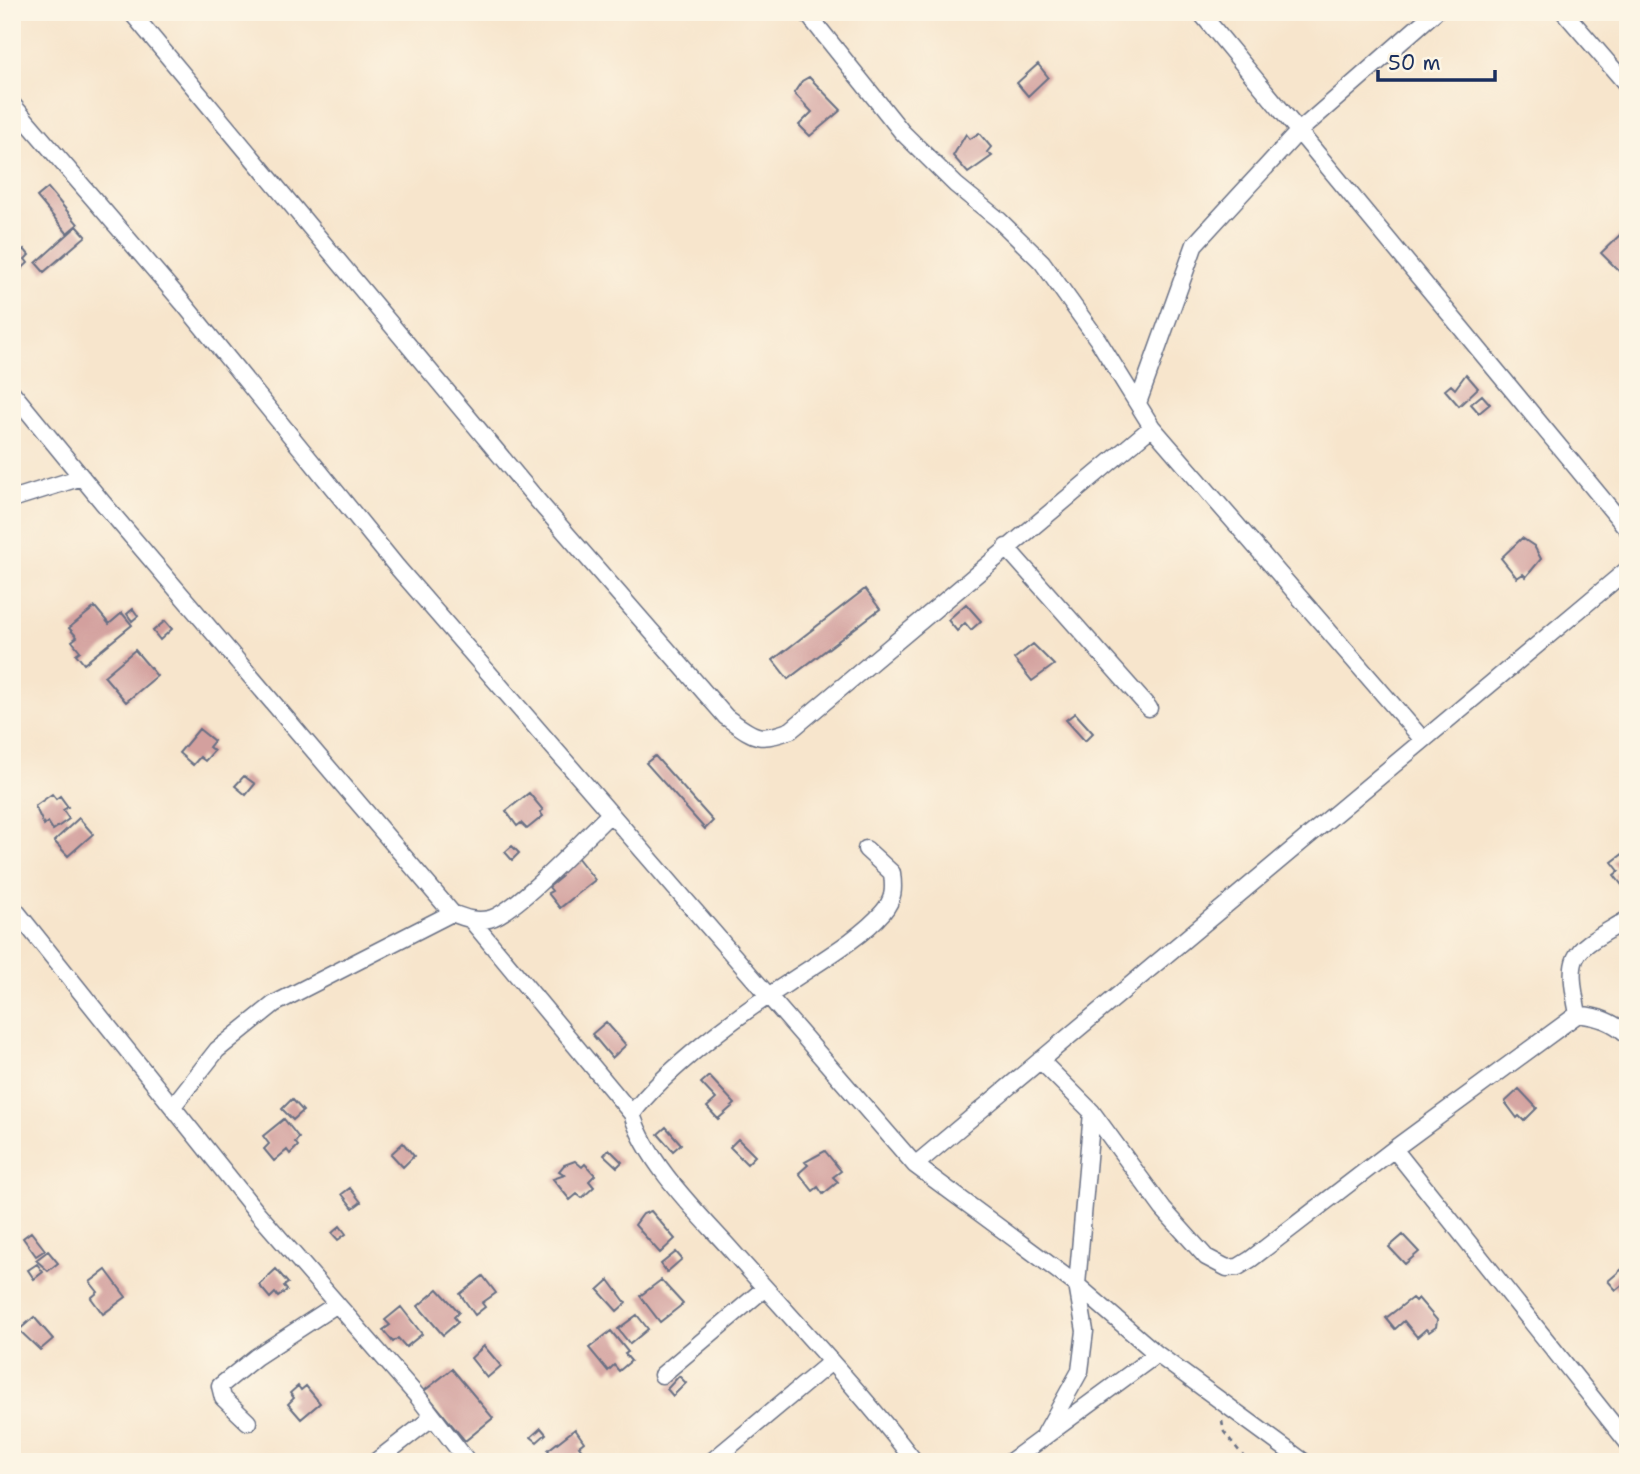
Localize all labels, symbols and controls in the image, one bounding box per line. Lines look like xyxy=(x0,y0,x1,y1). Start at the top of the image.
scale bar xyxy=(1378,38,1495,82)
text: 50 m xyxy=(1388,49,1441,77)

